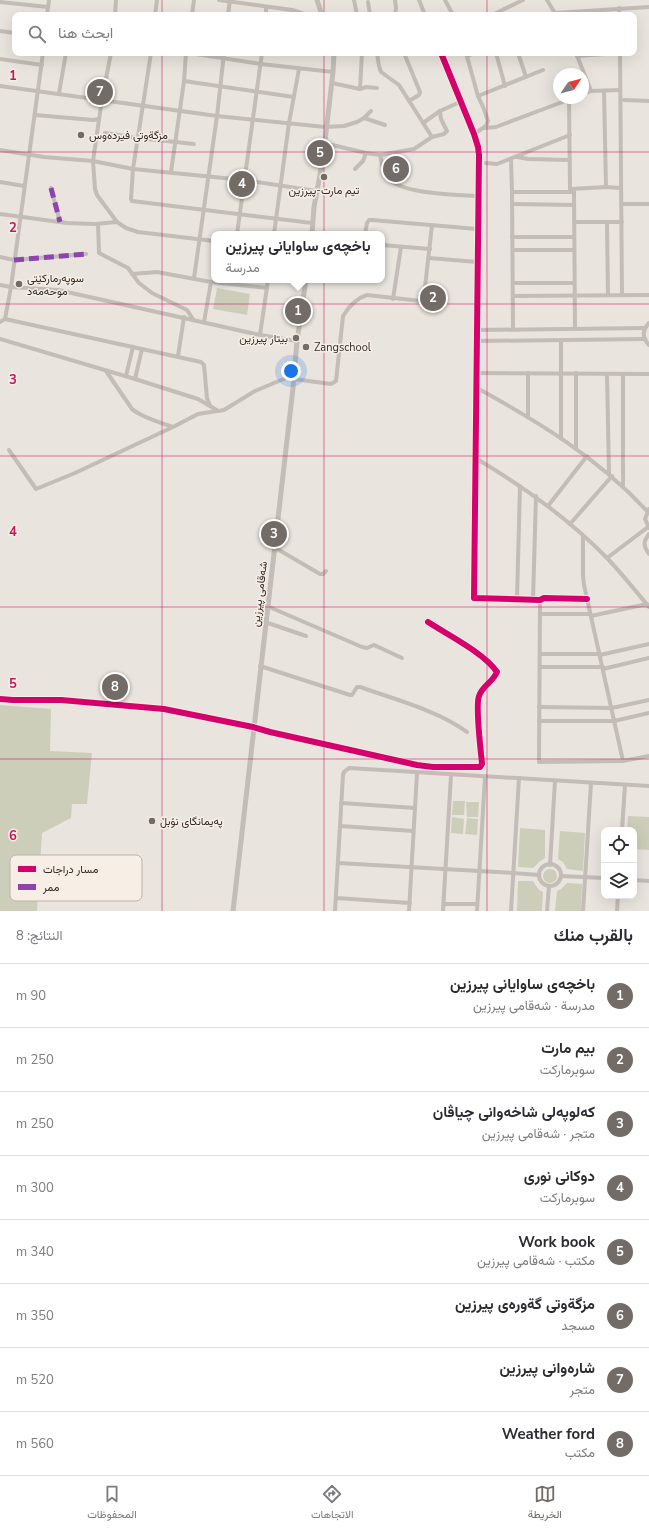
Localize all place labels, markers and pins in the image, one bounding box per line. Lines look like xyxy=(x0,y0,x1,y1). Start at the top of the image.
pin: 7 xyxy=(87,77,113,107)
place label: مزگةوتی فیردەوس xyxy=(89,128,168,143)
marker: مزگةوتی فیردەوس xyxy=(76,130,86,140)
pin: 5 xyxy=(307,138,333,168)
pin: 6 xyxy=(383,154,409,184)
pin: 4 xyxy=(229,169,255,199)
marker: تیم مارت-پیرزین xyxy=(319,172,329,182)
place label: تیم مارت-پیرزین xyxy=(289,183,360,198)
place label: سوپەرمارکێتی موحەمەد xyxy=(27,271,84,299)
marker: سوپەرمارکێتی موحەمەد xyxy=(14,279,24,289)
pin: 2 xyxy=(420,283,446,313)
pin: 1 xyxy=(285,296,311,326)
place label: بيتار پيرزين xyxy=(239,331,288,346)
marker: بيتار پيرزين xyxy=(291,333,301,343)
place label: Zangschool xyxy=(314,340,372,355)
marker: Zangschool xyxy=(301,342,311,352)
pin: 3 xyxy=(261,519,287,549)
pin: 8 xyxy=(102,672,128,702)
place label: پەیمانگای نۆبڵ xyxy=(160,814,223,829)
marker: پەیمانگای نۆبڵ xyxy=(147,816,157,826)

